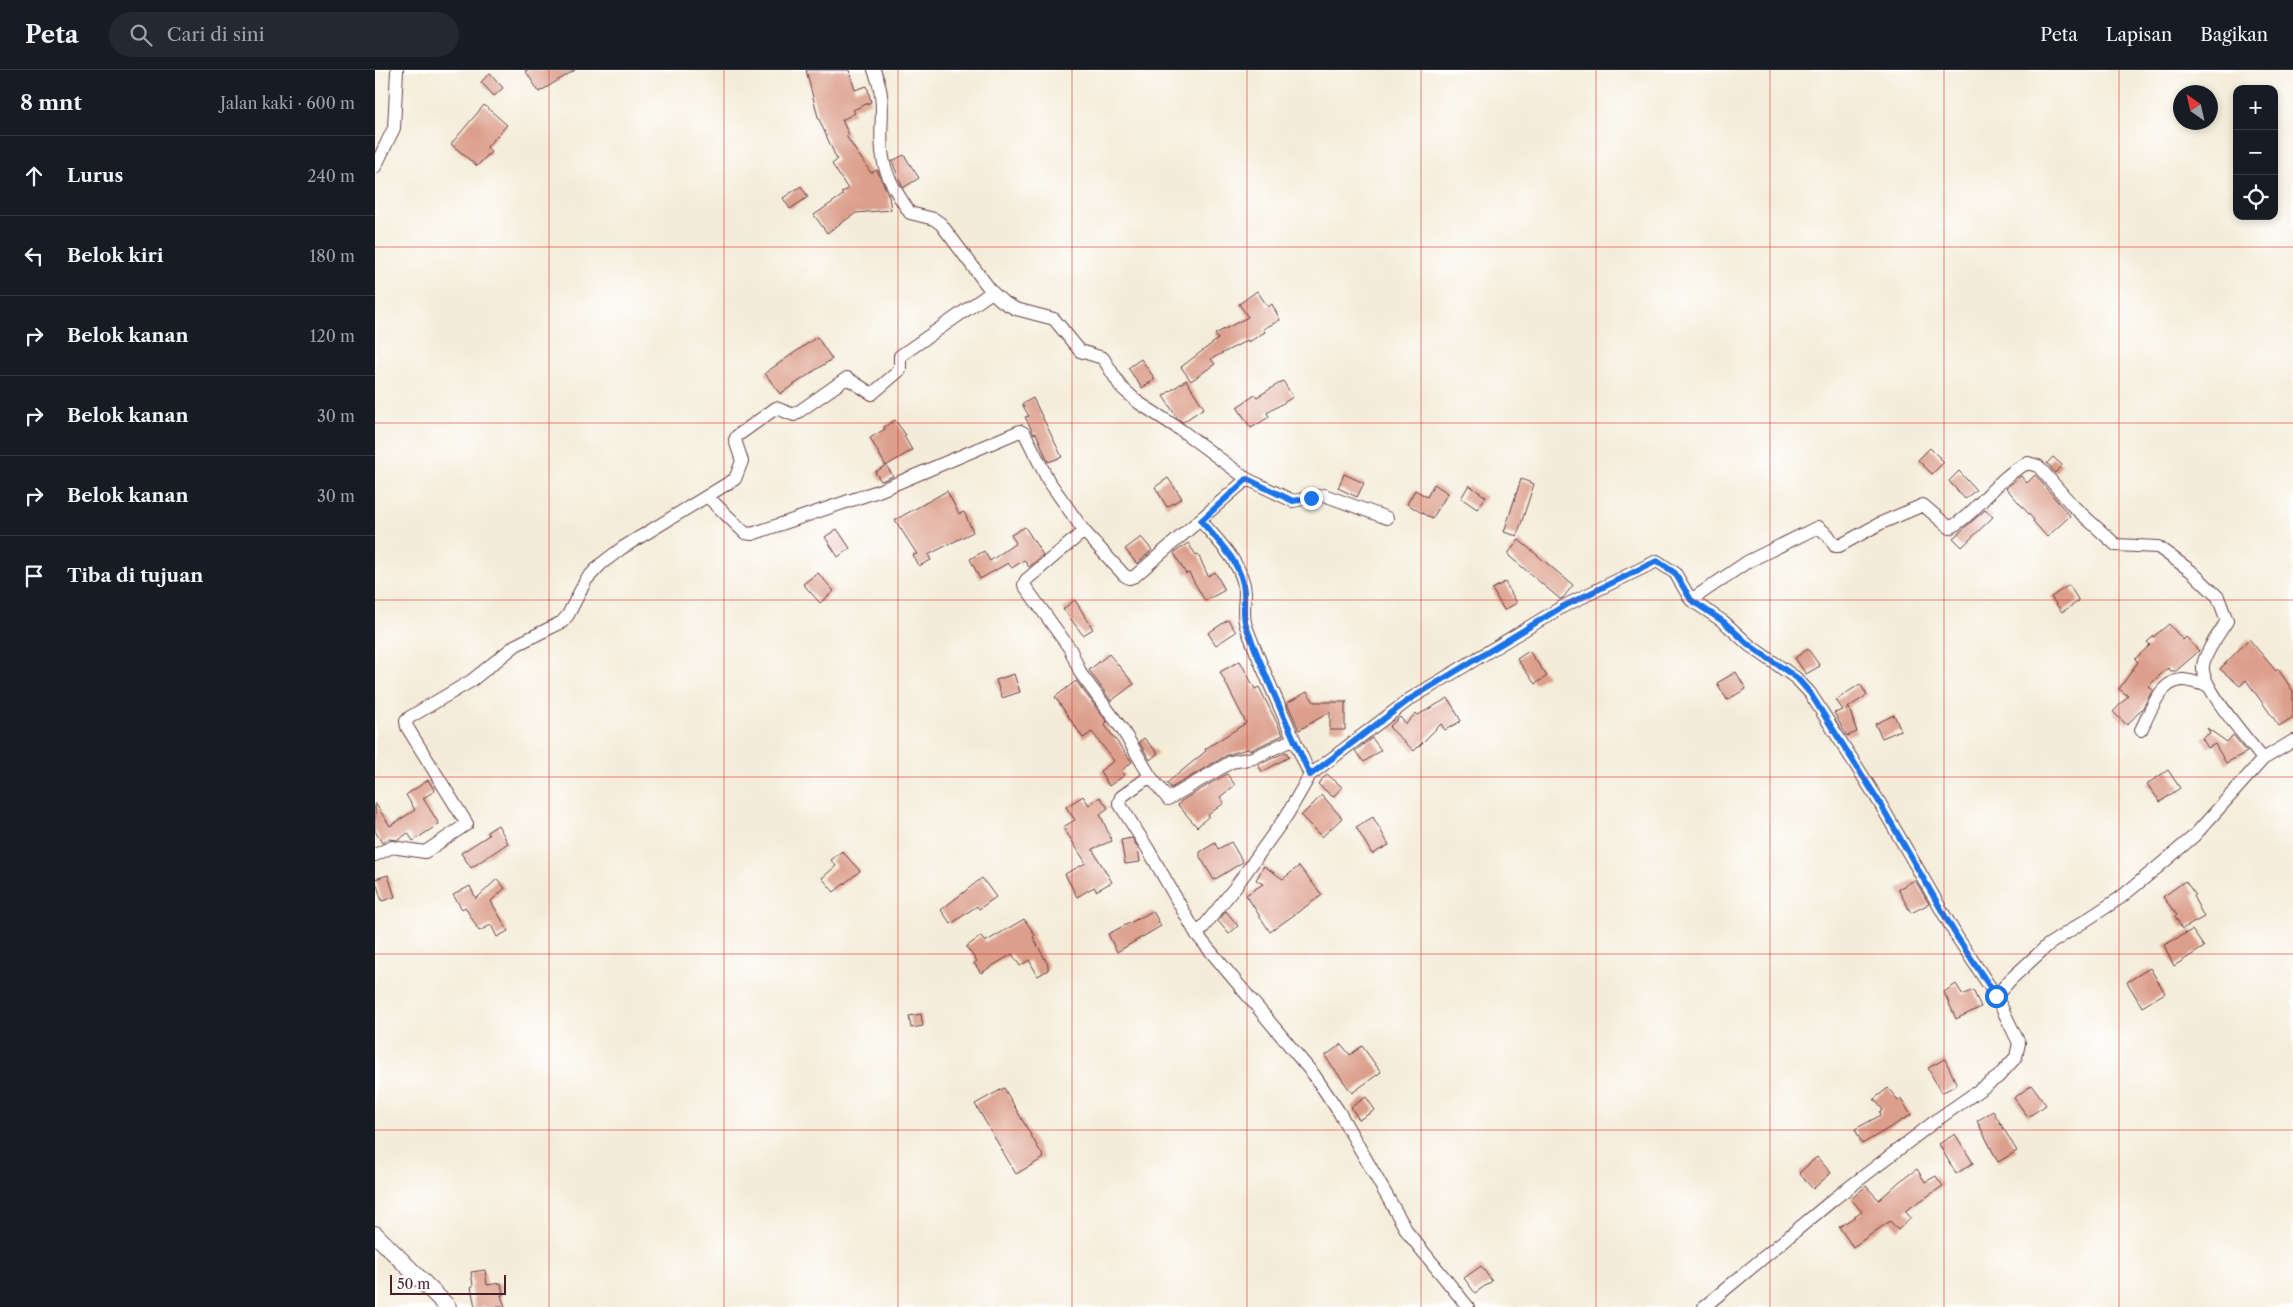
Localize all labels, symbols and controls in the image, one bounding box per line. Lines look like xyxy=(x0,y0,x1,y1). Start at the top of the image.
search box xyxy=(109,12,459,57)
text: Peta xyxy=(25,20,79,49)
icon: search xyxy=(127,21,155,49)
text: Cari di sini xyxy=(167,23,264,46)
text: Peta xyxy=(2040,24,2078,46)
text: Lapisan xyxy=(2106,24,2172,46)
text: Bagikan xyxy=(2200,24,2268,46)
north arrow xyxy=(2173,85,2218,130)
map controls xyxy=(2233,85,2278,220)
button: + xyxy=(2233,85,2278,130)
text: 8 mnt xyxy=(20,90,82,115)
text: Jalan kaki · 600 m xyxy=(220,93,355,113)
button: − xyxy=(2233,130,2278,175)
icon: ahead xyxy=(20,162,48,190)
text: Lurus xyxy=(67,164,123,187)
text: 240 m xyxy=(307,166,355,186)
button: locate xyxy=(2233,175,2278,220)
icon: left xyxy=(20,242,48,270)
text: Belok kiri xyxy=(67,244,164,267)
text: 180 m xyxy=(309,246,355,266)
icon: right xyxy=(20,322,48,350)
text: Belok kanan xyxy=(67,324,189,347)
text: 120 m xyxy=(310,326,355,346)
icon: right xyxy=(20,402,48,430)
text: Belok kanan xyxy=(67,404,189,427)
text: 30 m xyxy=(317,406,355,426)
icon: right xyxy=(20,482,48,510)
text: Belok kanan xyxy=(67,484,189,507)
text: 30 m xyxy=(317,486,355,506)
route end xyxy=(1300,487,1323,510)
icon: arrive xyxy=(20,562,48,590)
text: Tiba di tujuan xyxy=(67,564,203,587)
route start xyxy=(1985,985,2008,1008)
scale bar xyxy=(390,1272,506,1295)
text: 50 m xyxy=(397,1275,430,1293)

